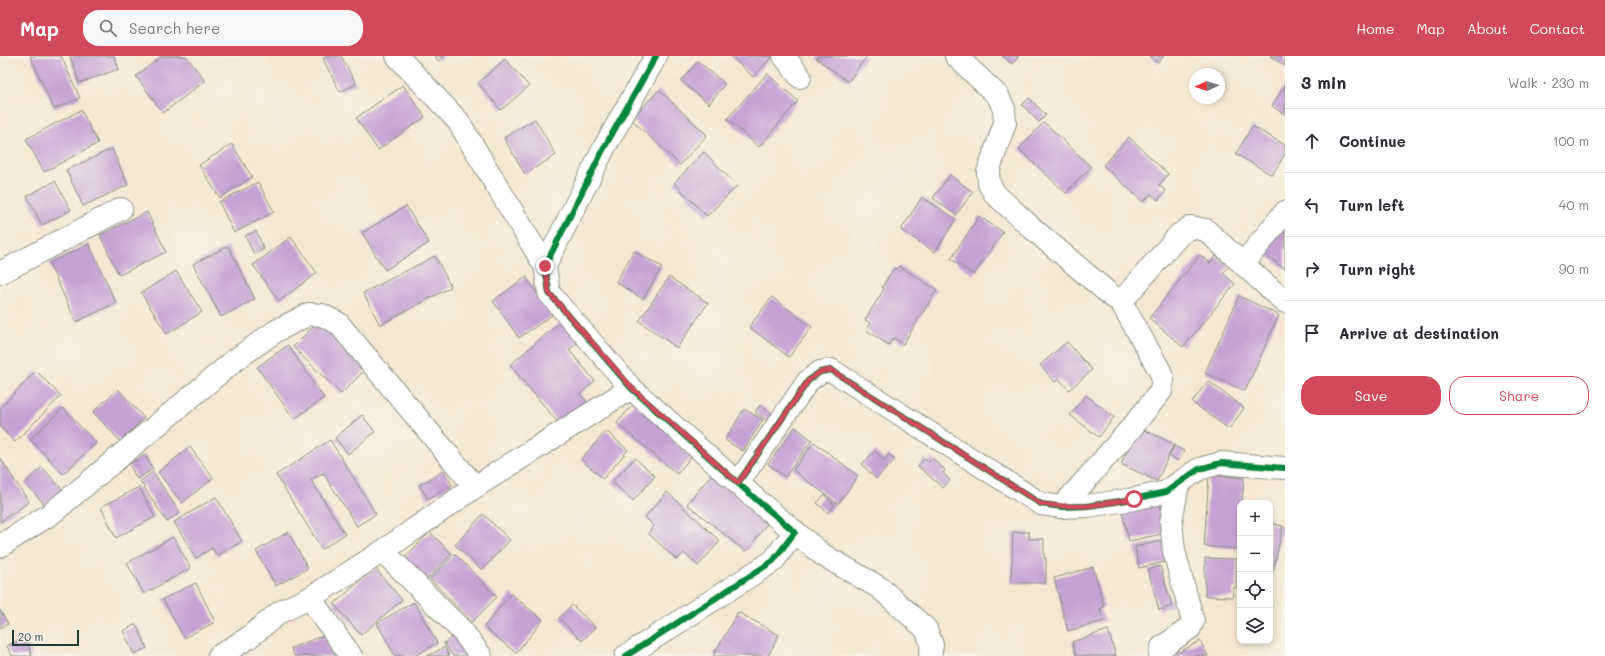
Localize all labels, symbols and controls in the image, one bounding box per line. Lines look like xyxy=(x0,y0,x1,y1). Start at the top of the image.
search box xyxy=(83,10,363,46)
text: Map xyxy=(20,16,59,41)
icon: search xyxy=(97,17,119,39)
text: Search here xyxy=(129,18,220,38)
text: Home xyxy=(1356,19,1394,38)
text: Map xyxy=(1416,19,1445,38)
text: About xyxy=(1467,19,1508,38)
text: Contact xyxy=(1530,19,1585,38)
north arrow xyxy=(1189,68,1225,104)
text: 3 min xyxy=(1301,71,1346,93)
text: Walk · 230 m xyxy=(1508,74,1589,91)
icon: ahead xyxy=(1301,130,1323,152)
text: Continue xyxy=(1339,131,1406,151)
text: 100 m xyxy=(1553,132,1589,149)
icon: left xyxy=(1301,194,1323,216)
text: Turn left xyxy=(1339,195,1404,215)
text: 40 m xyxy=(1559,196,1589,213)
route end xyxy=(536,257,554,275)
icon: right xyxy=(1301,258,1323,280)
text: Turn right xyxy=(1339,259,1416,279)
text: 90 m xyxy=(1559,260,1589,277)
icon: arrive xyxy=(1301,322,1323,344)
text: Arrive at destination xyxy=(1339,323,1499,343)
button: Save xyxy=(1301,376,1441,415)
button: Share xyxy=(1449,376,1589,415)
route start xyxy=(1125,490,1143,508)
map controls xyxy=(1237,500,1273,644)
button: + xyxy=(1237,500,1273,536)
button: − xyxy=(1237,536,1273,572)
button: locate xyxy=(1237,572,1273,608)
button: layers xyxy=(1237,608,1273,644)
scale bar xyxy=(12,628,79,647)
text: 20 m xyxy=(18,629,43,644)

